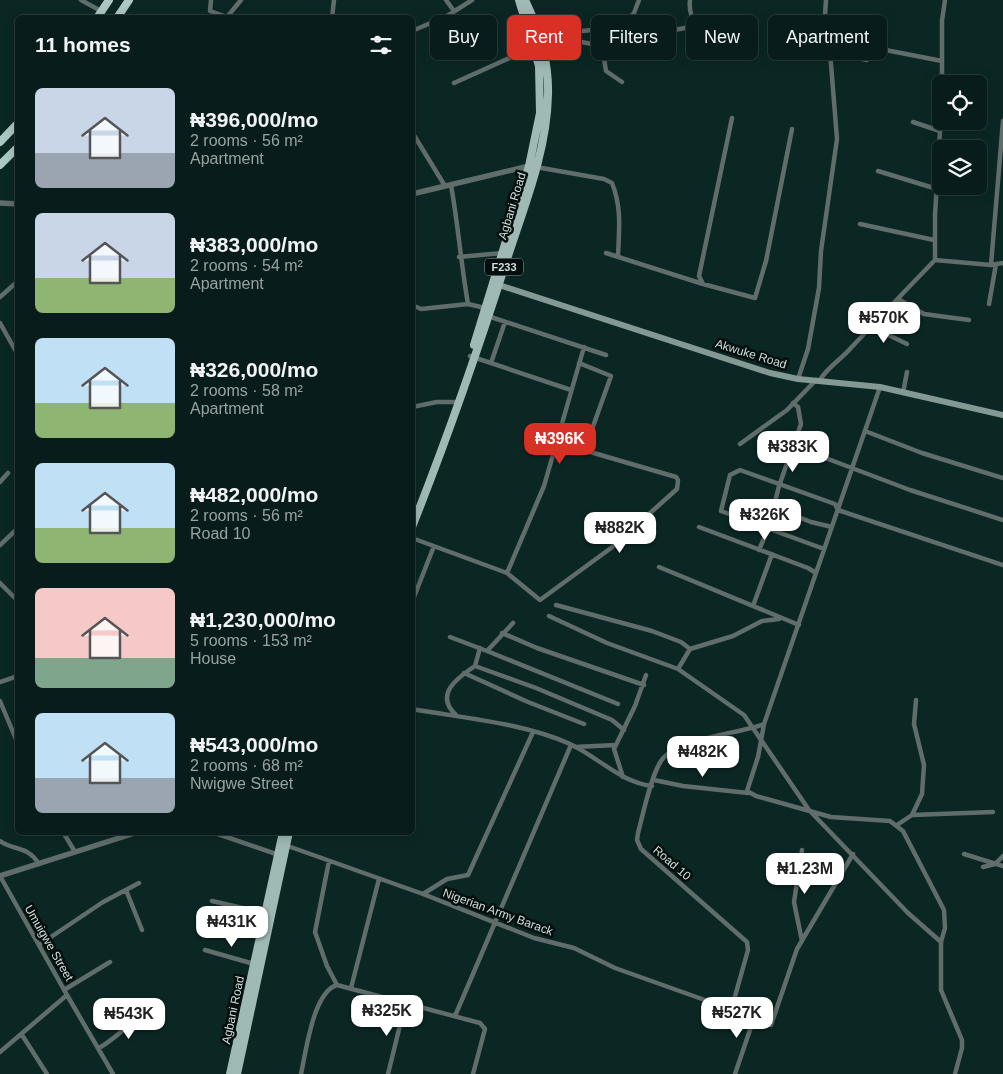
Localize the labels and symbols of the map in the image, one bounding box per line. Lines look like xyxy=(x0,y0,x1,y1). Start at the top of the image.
street label: Agbani Road xyxy=(495,171,529,241)
road number: F233 xyxy=(485,258,523,276)
pin: ₦570K xyxy=(849,302,919,344)
street label: Akwuke Road xyxy=(714,336,788,372)
pin: ₦396K xyxy=(525,422,595,465)
pin: ₦383K xyxy=(758,430,828,473)
pin: ₦326K xyxy=(730,498,800,541)
pin: ₦882K xyxy=(585,512,655,554)
pin: ₦482K xyxy=(668,736,738,778)
street label: Road 10 xyxy=(650,843,694,883)
pin: ₦1.23M xyxy=(764,852,846,895)
street label: Nigerian Army Barack xyxy=(441,886,556,939)
street label: Umuigwe Street xyxy=(22,903,77,984)
pin: ₦431K xyxy=(197,906,267,948)
street label: Agbani Road xyxy=(219,975,247,1045)
pin: ₦325K xyxy=(352,994,422,1037)
pin: ₦527K xyxy=(702,996,772,1039)
pin: ₦543K xyxy=(94,998,164,1040)

